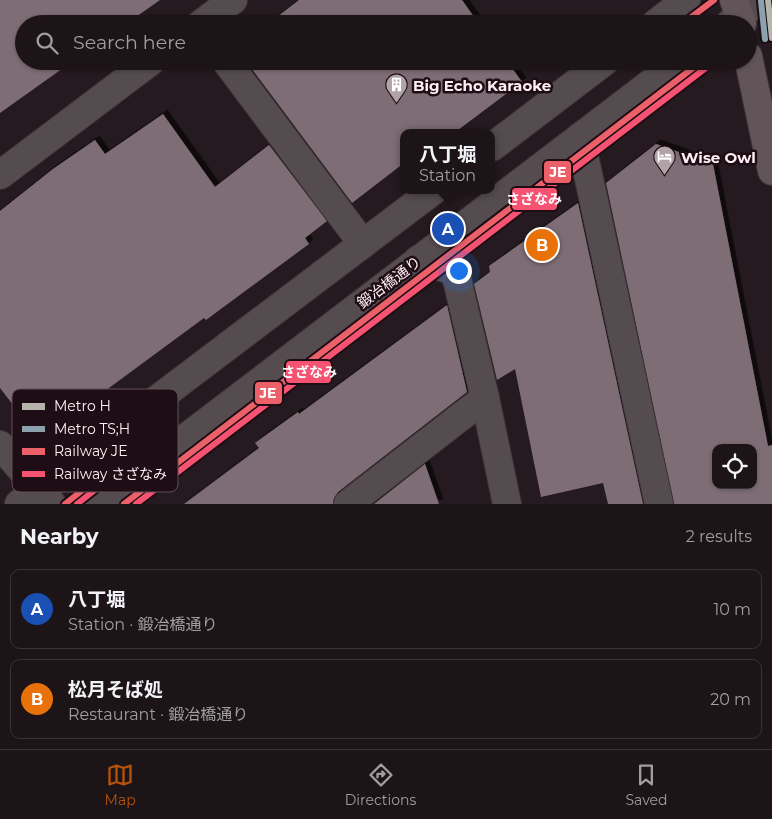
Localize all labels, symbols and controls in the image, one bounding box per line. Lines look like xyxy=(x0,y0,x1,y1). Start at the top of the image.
search box xyxy=(15,15,757,70)
icon: search xyxy=(33,29,61,57)
text: Search here xyxy=(73,31,186,54)
building icon: Big Echo Karaoke xyxy=(385,73,409,104)
place label: Big Echo Karaoke xyxy=(413,76,551,95)
popup xyxy=(400,129,495,194)
text: 八丁堀 xyxy=(419,143,476,166)
hotel icon: Wise Owl xyxy=(653,145,677,176)
place label: Wise Owl xyxy=(681,148,756,167)
line badge: JE xyxy=(543,160,572,184)
text: JE xyxy=(549,163,566,181)
text: Station xyxy=(419,166,476,185)
line badge: さざなみ xyxy=(511,187,558,211)
text: さざなみ xyxy=(506,190,562,208)
pin: A xyxy=(432,210,464,248)
pin: B xyxy=(526,226,558,264)
street label: 鍛冶橋通り xyxy=(353,252,425,312)
your location xyxy=(446,258,472,284)
line badge: さざなみ xyxy=(285,360,332,384)
text: さざなみ xyxy=(281,363,337,381)
line badge: JE xyxy=(254,381,283,405)
text: JE xyxy=(259,384,276,402)
legend xyxy=(12,389,178,492)
text: Metro H xyxy=(54,397,111,415)
text: Metro TS;H xyxy=(54,420,130,438)
text: Railway JE xyxy=(54,442,128,460)
map controls xyxy=(712,444,757,489)
button: locate xyxy=(712,444,757,489)
text: Railway さざなみ xyxy=(54,465,167,483)
text: Nearby xyxy=(20,524,99,549)
text: 2 results xyxy=(686,527,752,546)
text: 八丁堀 xyxy=(68,588,125,611)
text: A xyxy=(31,600,43,619)
text: 10 m xyxy=(713,600,751,619)
text: Station · 鍛冶橋通り xyxy=(68,615,218,634)
text: 松月そば処 xyxy=(68,678,163,701)
text: B xyxy=(31,690,43,709)
text: 20 m xyxy=(710,690,751,709)
text: Restaurant · 鍛冶橋通り xyxy=(68,705,248,724)
tab: Map xyxy=(105,761,136,809)
tab: Directions xyxy=(345,761,416,809)
tab: Saved xyxy=(625,761,667,809)

